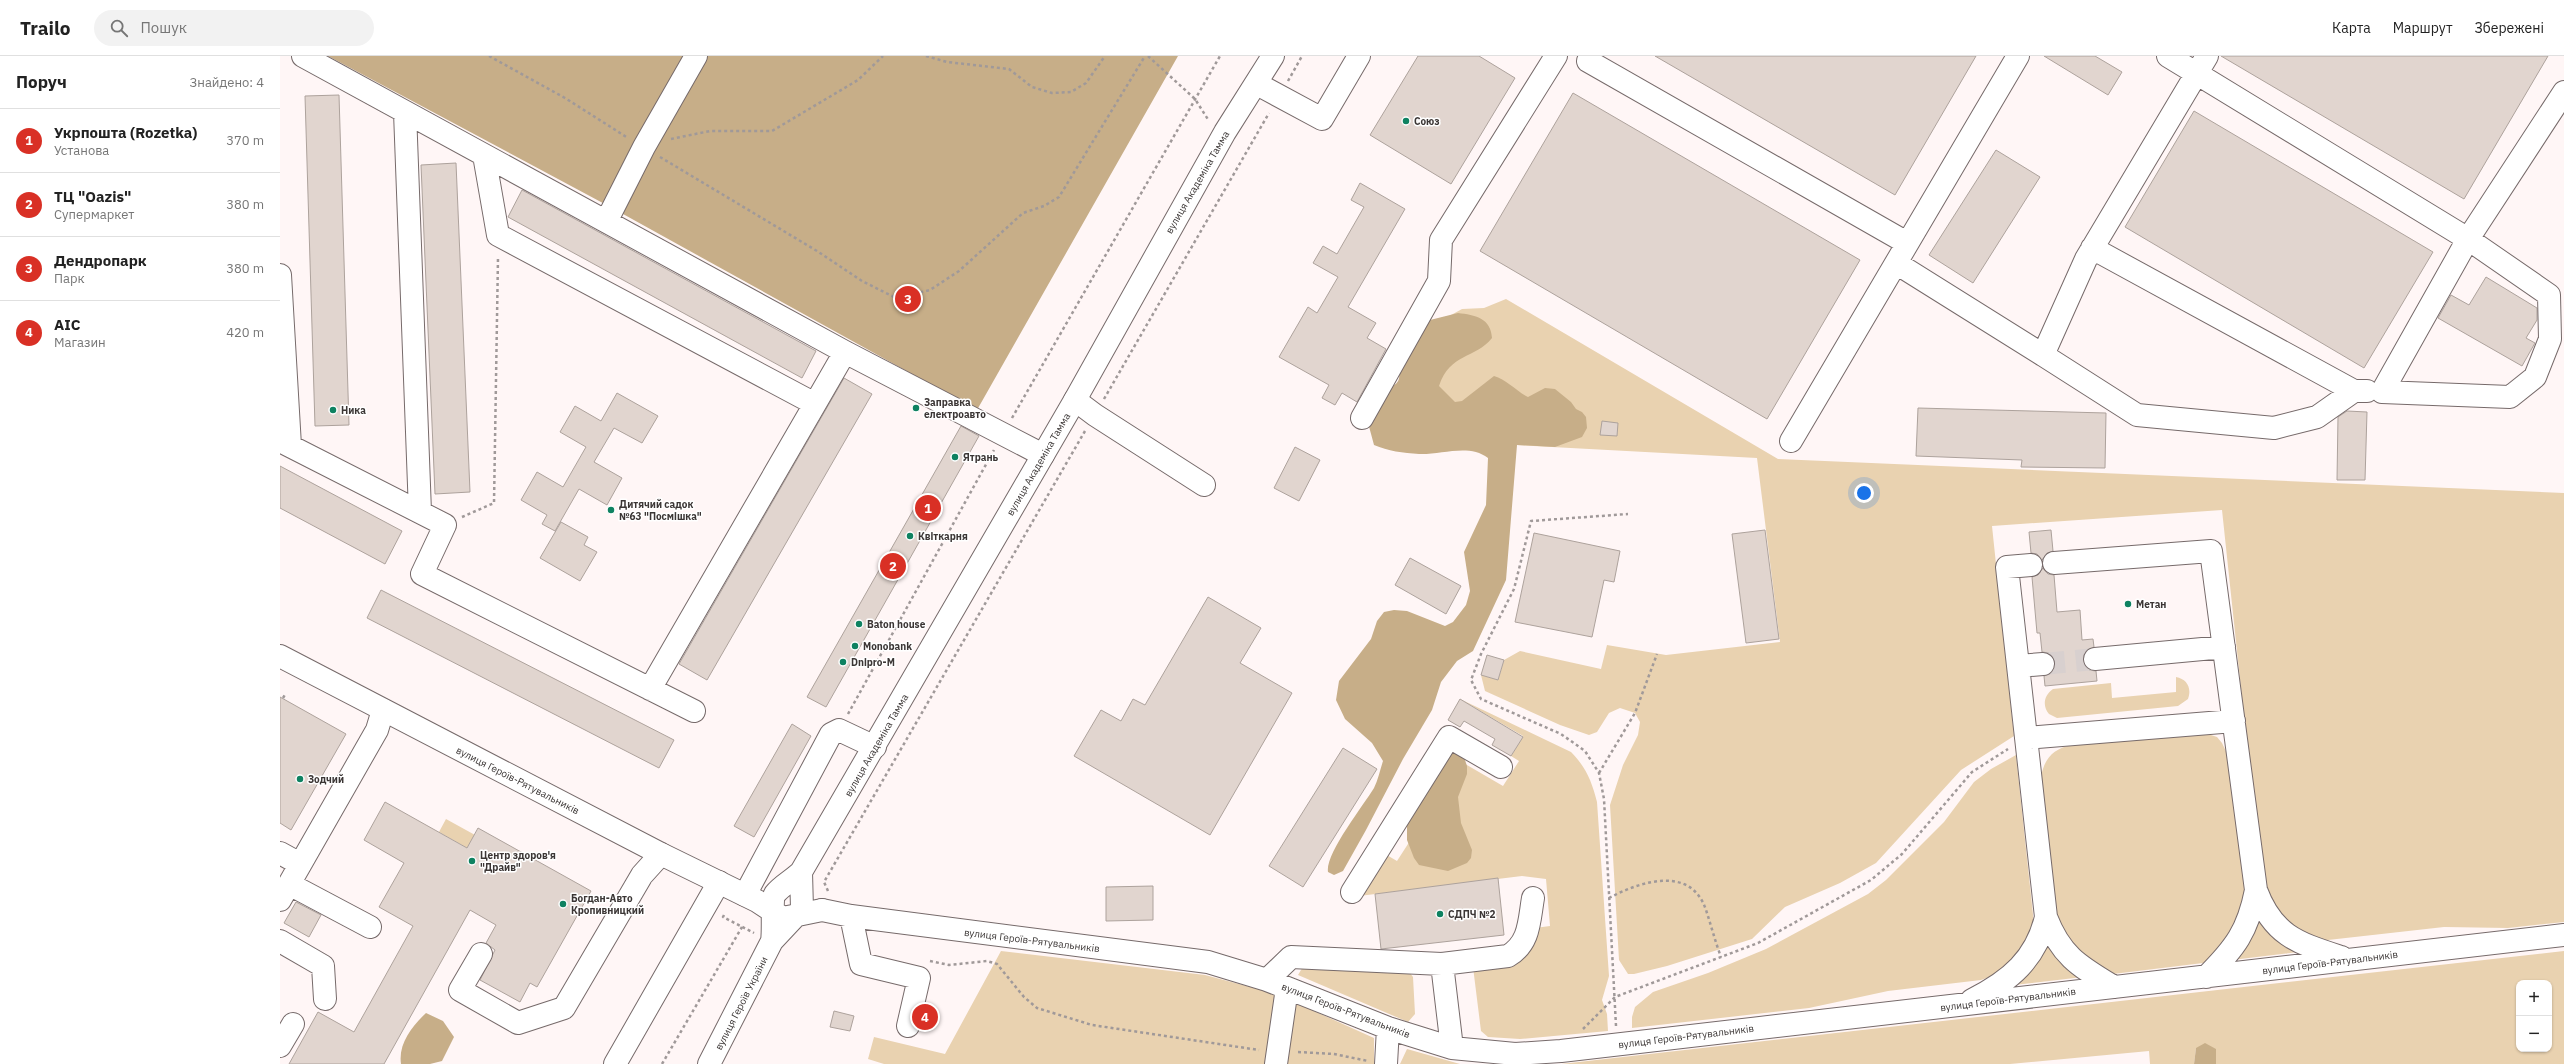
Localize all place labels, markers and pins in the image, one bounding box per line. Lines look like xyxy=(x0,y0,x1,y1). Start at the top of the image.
place label: Союз xyxy=(1414,115,1440,128)
marker: Союз xyxy=(1401,116,1411,126)
pin: 3 xyxy=(895,284,921,314)
place label: Заправка електроавто xyxy=(924,396,986,421)
marker: Заправка електроавто xyxy=(911,403,921,413)
place label: Ника xyxy=(341,404,366,417)
marker: Ника xyxy=(328,405,338,415)
place label: Ятрань xyxy=(963,451,999,464)
marker: Ятрань xyxy=(950,452,960,462)
pin: 1 xyxy=(915,493,941,523)
place label: Дитячий садок №63 "Посмішка" xyxy=(619,498,702,523)
marker: Дитячий садок №63 "Посмішка" xyxy=(606,505,616,515)
place label: Квіткарня xyxy=(918,530,968,543)
marker: Квіткарня xyxy=(905,531,915,541)
pin: 2 xyxy=(880,551,906,581)
place label: Метан xyxy=(2136,598,2166,611)
marker: Метан xyxy=(2123,599,2133,609)
place label: Baton house xyxy=(867,618,926,631)
marker: Baton house xyxy=(854,619,864,629)
place label: Monobank xyxy=(863,640,912,653)
marker: Monobank xyxy=(850,641,860,651)
place label: Dnipro-M xyxy=(851,656,895,669)
marker: Dnipro-M xyxy=(838,657,848,667)
place label: Зодчий xyxy=(308,773,344,786)
marker: Зодчий xyxy=(295,774,305,784)
place label: Центр здоров'я "Драйв" xyxy=(480,849,556,874)
marker: Центр здоров'я "Драйв" xyxy=(467,856,477,866)
place label: Богдан-Авто Кропивницкий xyxy=(571,892,644,917)
marker: Богдан-Авто Кропивницкий xyxy=(558,899,568,909)
place label: СДПЧ №2 xyxy=(1448,908,1496,921)
marker: СДПЧ №2 xyxy=(1435,909,1445,919)
pin: 4 xyxy=(912,1002,938,1032)

